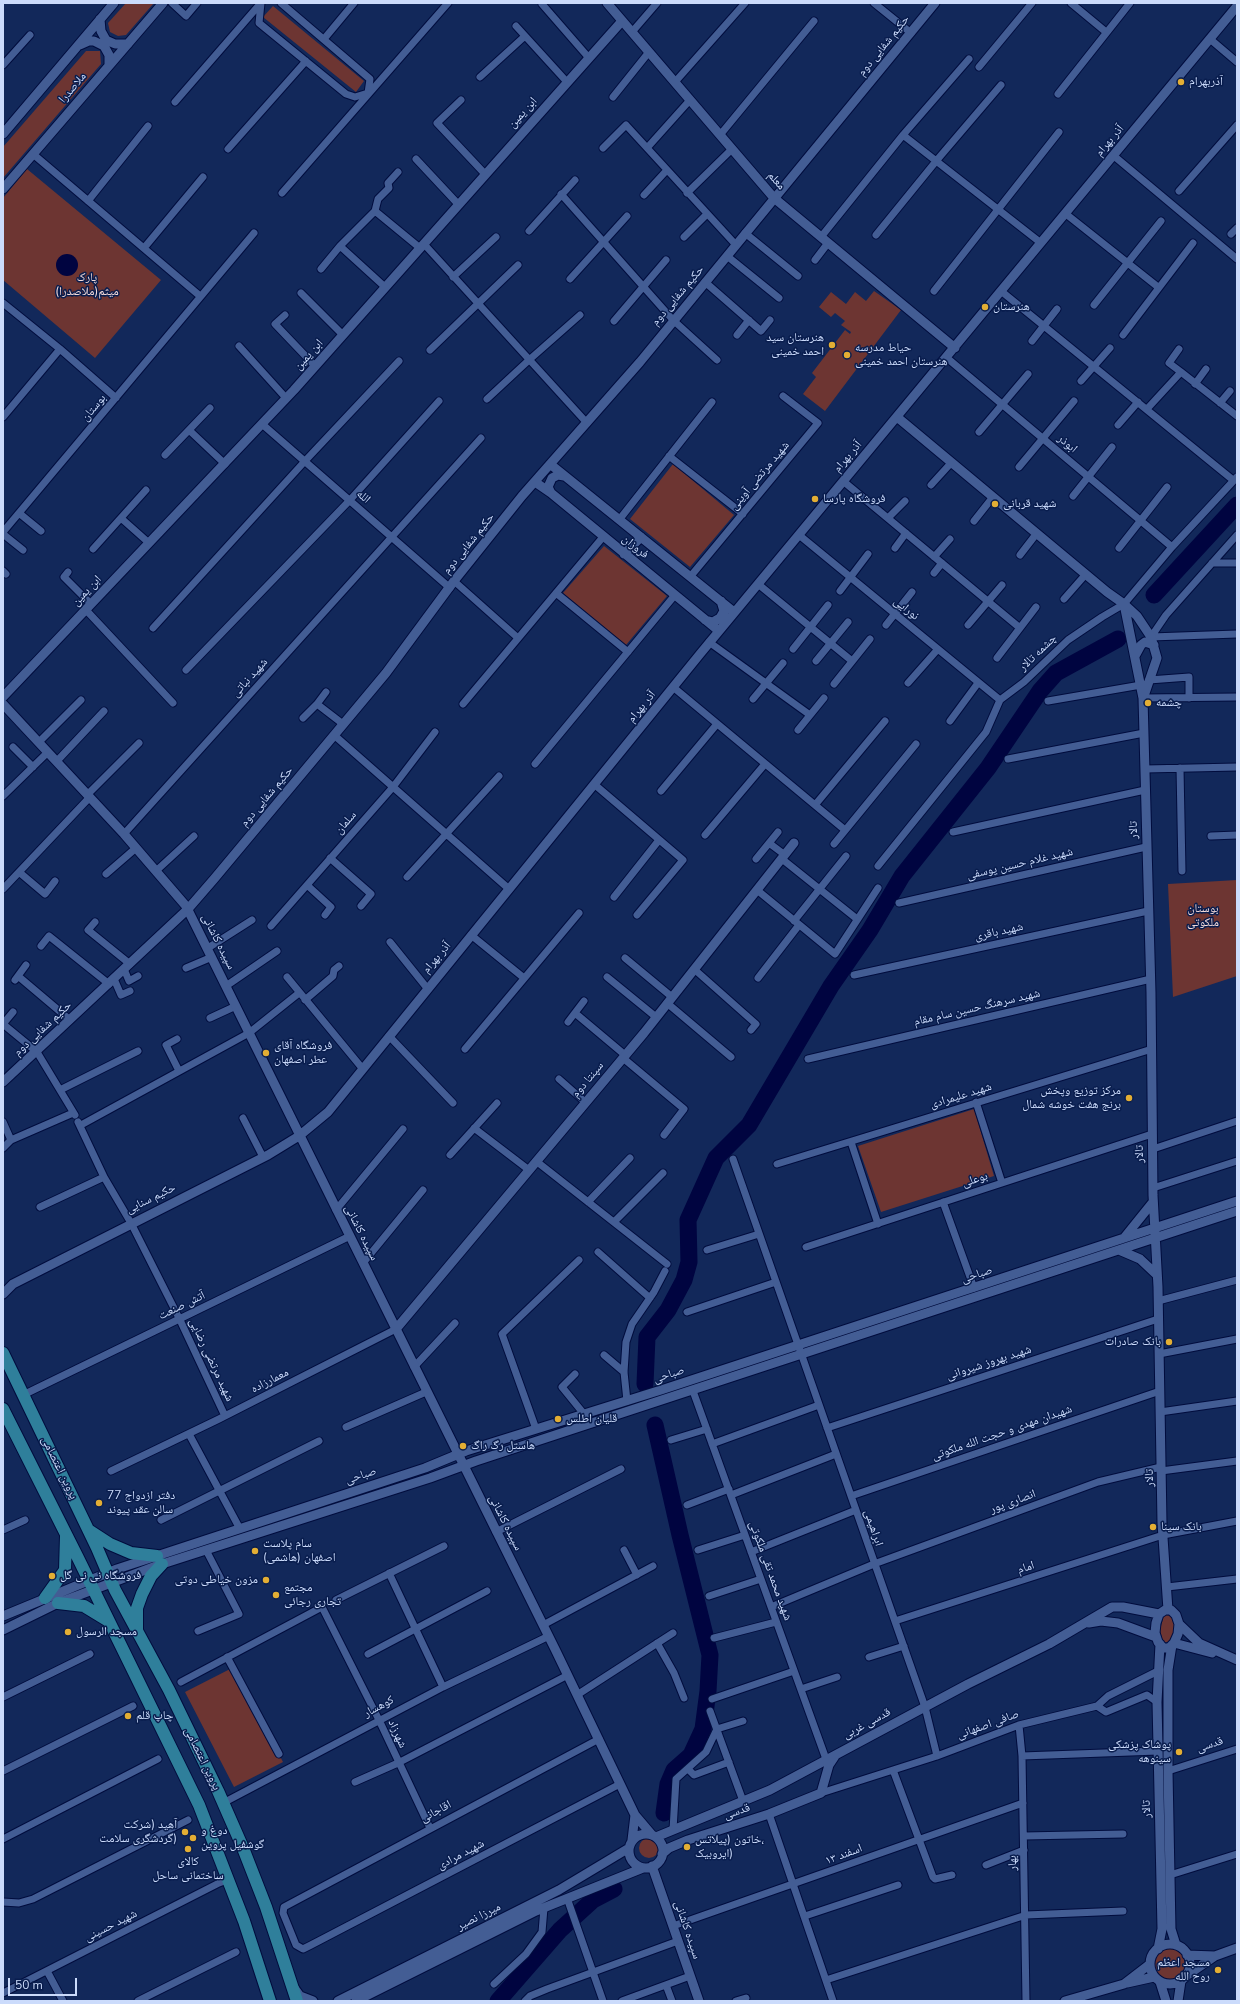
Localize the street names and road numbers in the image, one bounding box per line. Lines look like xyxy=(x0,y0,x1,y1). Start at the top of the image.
street label: حکیم شفایی دوم xyxy=(855,13,913,79)
street label: ملاصدرا xyxy=(56,70,90,106)
street label: ابن یمین xyxy=(505,95,541,131)
street label: آذر بهرام xyxy=(1093,122,1127,160)
street label: معلم xyxy=(764,169,788,193)
street label: حکیم شفایی دوم xyxy=(649,263,707,329)
street label: ابن یمین xyxy=(291,337,327,373)
street label: بوستان xyxy=(78,391,110,425)
street label: ابوذر xyxy=(1054,432,1080,456)
street label: آذر بهرام xyxy=(831,438,865,476)
street label: شهید مرتضی آوینی xyxy=(727,439,793,513)
street label: الله xyxy=(353,487,373,507)
street label: حکیم شفایی دوم xyxy=(440,511,498,577)
street label: فروزان xyxy=(619,532,651,562)
street label: ابن یمین xyxy=(69,573,105,609)
street label: نورایی xyxy=(890,594,922,624)
street label: چشمه تالار xyxy=(1016,631,1060,675)
street label: شهید نباتی xyxy=(229,655,271,701)
street label: آذر بهرام xyxy=(625,688,659,726)
street label: حکیم شفایی دوم xyxy=(238,764,296,830)
street label: سلمان xyxy=(332,809,360,837)
street label: تالار xyxy=(1127,821,1141,839)
street label: شهید غلام حسین یوسفی xyxy=(966,845,1074,883)
street label: سپیده کاشانی xyxy=(198,912,238,972)
street label: شهید باقری xyxy=(973,920,1025,944)
street label: آذر بهرام xyxy=(420,939,454,977)
street label: شهید سرهنگ حسین سام مقام xyxy=(912,986,1042,1030)
street label: حکیم شفایی دوم xyxy=(11,998,75,1060)
street label: سپنتا دوم xyxy=(569,1059,607,1101)
street label: شهید علیمرادی xyxy=(928,1080,994,1112)
street label: تالار xyxy=(1133,1145,1147,1163)
street label: بوعلی xyxy=(960,1169,990,1191)
street label: حکیم سنایی xyxy=(124,1181,178,1217)
street label: سپیده کاشانی xyxy=(341,1203,381,1263)
street label: صباحی xyxy=(960,1263,994,1287)
street label: آتش صنعت xyxy=(156,1289,208,1323)
street label: شهید مرتضی رضایی xyxy=(185,1316,237,1404)
street label: شهید بهروز شیروانی xyxy=(945,1342,1033,1384)
street label: صباحی xyxy=(652,1363,686,1387)
street label: معمارزاده xyxy=(249,1365,291,1397)
street label: شهیدان مهدی و حجت الله ملکوتی xyxy=(930,1402,1074,1464)
street label: پروین اعتصامی xyxy=(38,1434,80,1502)
street label: صباحی xyxy=(344,1464,378,1488)
street label: تالار xyxy=(1143,1469,1157,1487)
street label: انصاری پور xyxy=(988,1487,1038,1517)
street label: سپیده کاشانی xyxy=(485,1493,525,1553)
street label: ابراهیمی xyxy=(860,1508,886,1548)
street label: شهید محمد تقی ملکوتی xyxy=(745,1519,795,1623)
street label: امام xyxy=(1016,1558,1036,1578)
street label: کوهسار xyxy=(361,1693,397,1721)
street label: قدسی غربی xyxy=(840,1705,894,1743)
street label: صافی اصفهانی xyxy=(955,1707,1021,1743)
street label: شهرزاد xyxy=(384,1717,410,1751)
street label: پروین اعتصامی xyxy=(181,1725,223,1793)
street label: قدسی xyxy=(1195,1734,1225,1756)
street label: اقاجانی xyxy=(418,1798,454,1826)
street label: تالار xyxy=(1139,1800,1155,1818)
street label: قدسی xyxy=(722,1801,752,1823)
street label: شهید مرادی xyxy=(435,1837,487,1873)
street label: اسفند ۱۳ xyxy=(823,1841,865,1869)
street label: بهار xyxy=(1006,1855,1020,1871)
street label: سپیده کاشانی xyxy=(670,1899,704,1961)
street label: میرزا نصیر xyxy=(455,1900,503,1934)
street label: شهید حسینی xyxy=(82,1907,140,1945)

